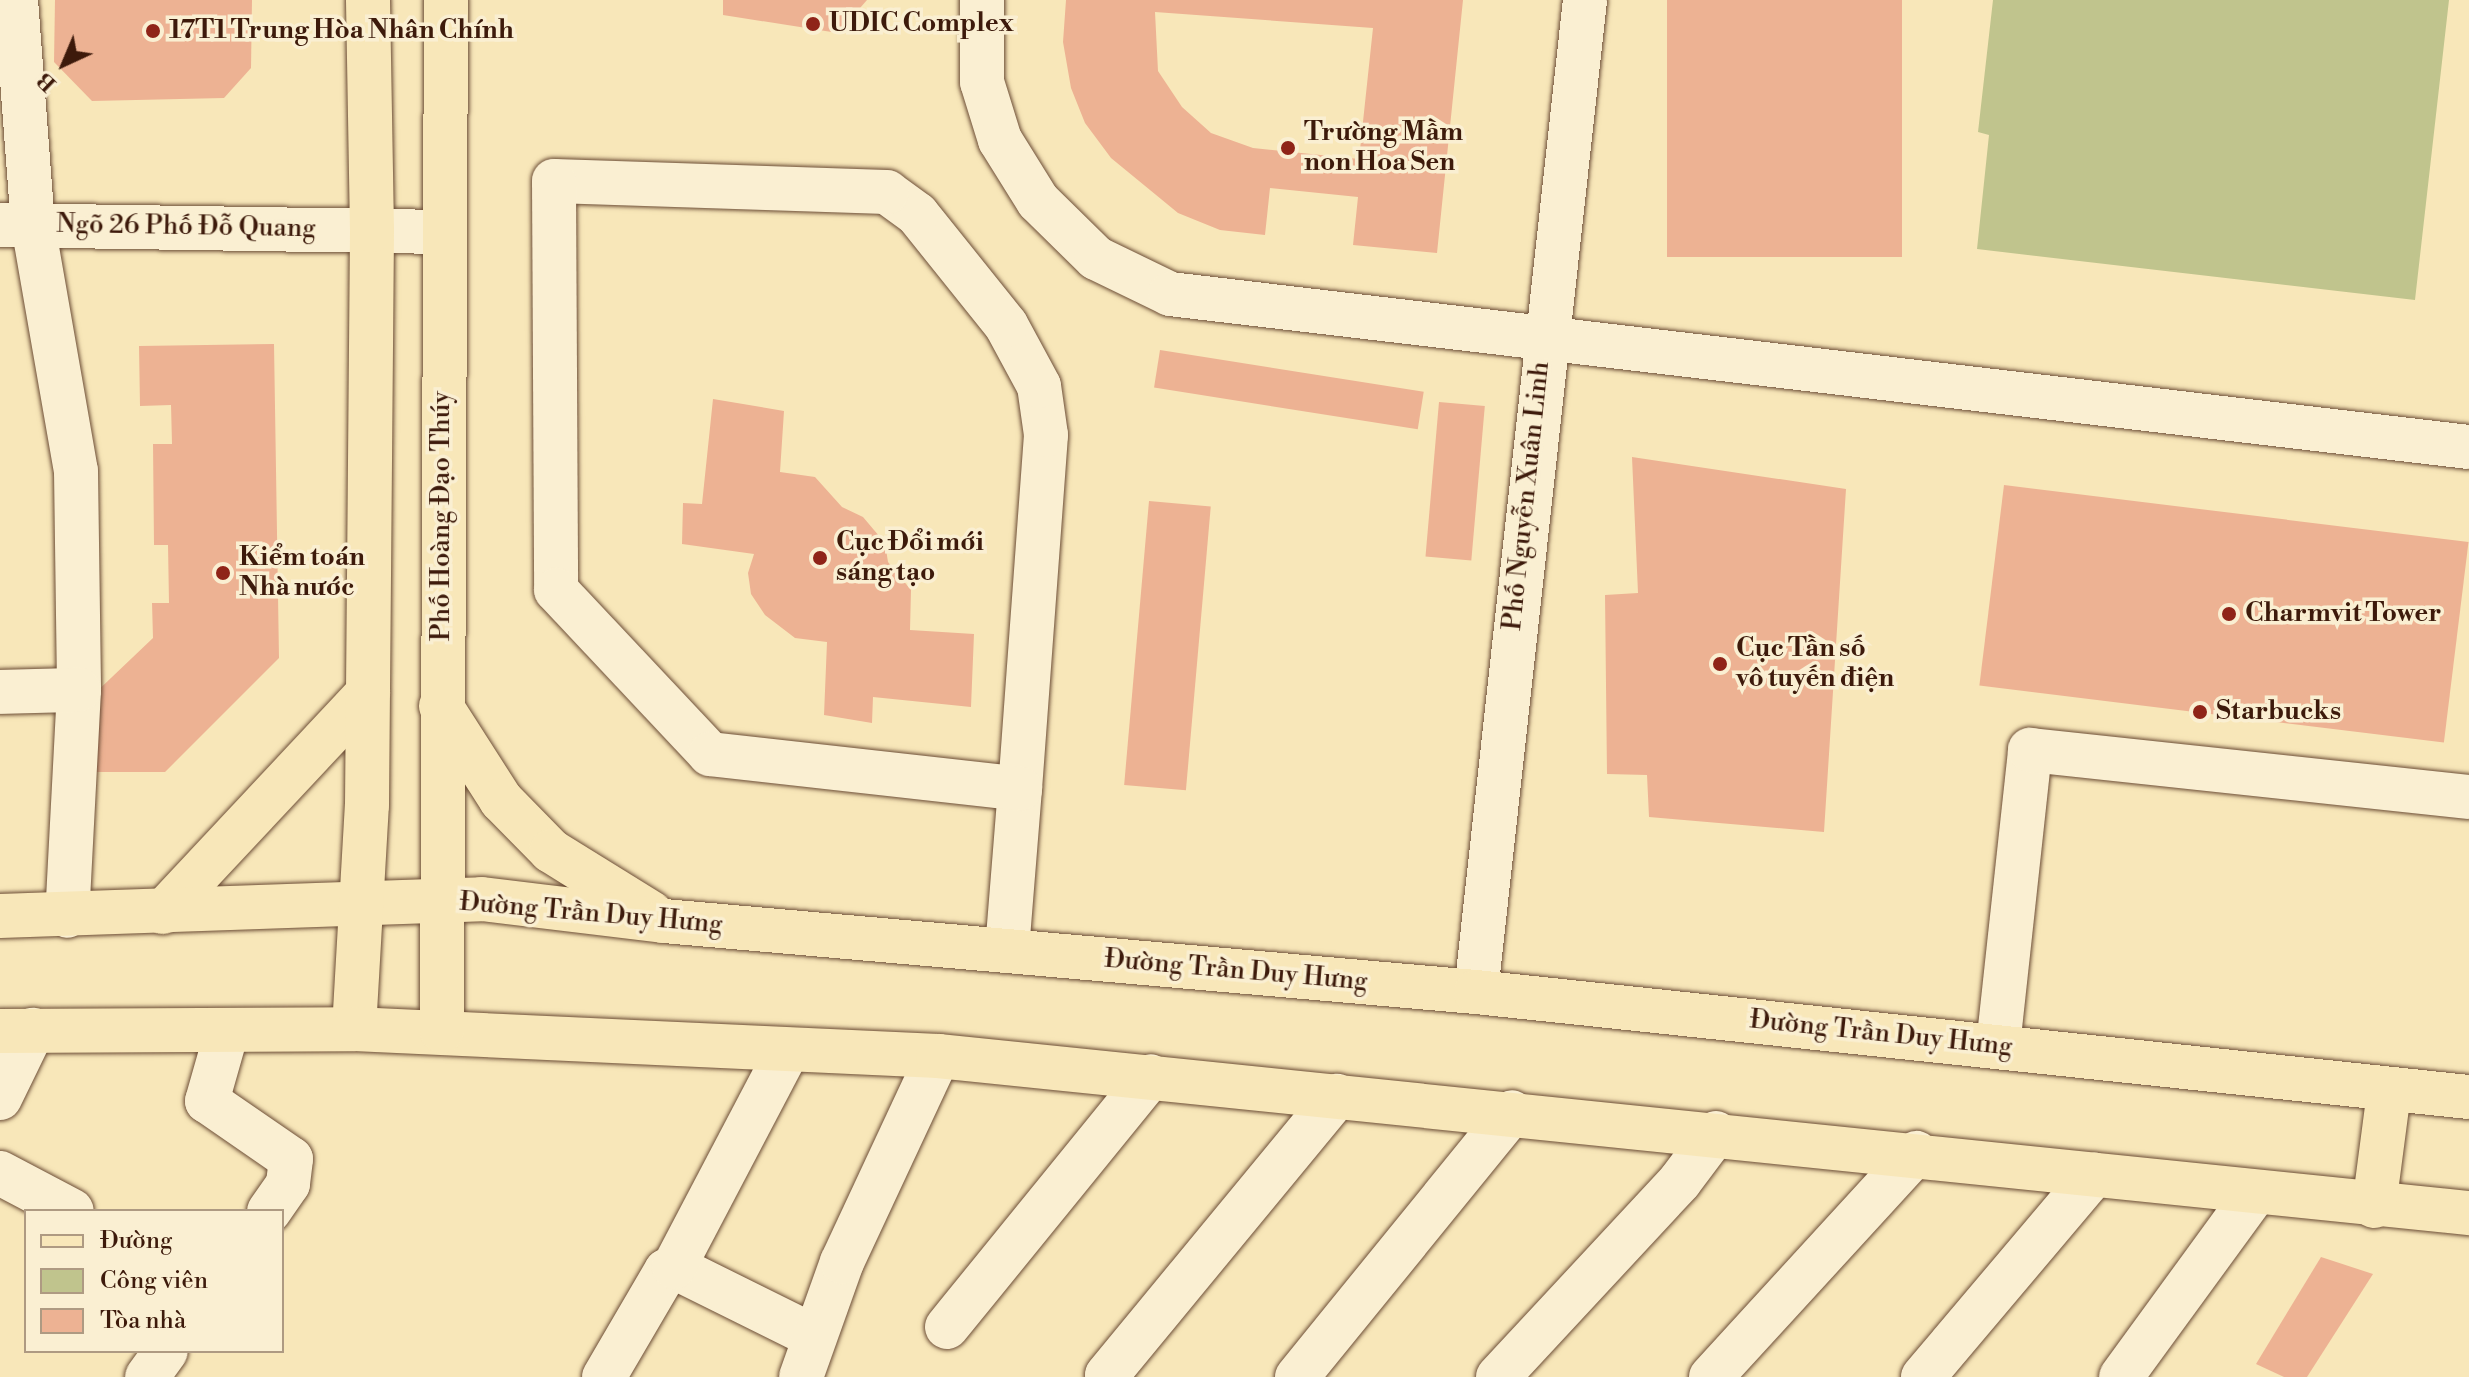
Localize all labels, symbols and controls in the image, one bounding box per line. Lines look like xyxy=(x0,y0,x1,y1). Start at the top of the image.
place label: UDIC Complex xyxy=(829,8,1014,40)
place label: 17T1 Trung Hòa Nhân Chính xyxy=(169,15,514,47)
marker: UDIC Complex xyxy=(804,15,822,33)
marker: 17T1 Trung Hòa Nhân Chính xyxy=(144,22,162,40)
north arrow xyxy=(24,24,104,104)
text: B xyxy=(32,66,62,97)
place label: Trường Mầm non Hoa Sen xyxy=(1304,117,1463,178)
marker: Trường Mầm non Hoa Sen xyxy=(1279,139,1297,157)
street label: Ngõ 26 Phố Đỗ Quang xyxy=(56,209,316,245)
street label: Phố Nguyễn Xuân Linh xyxy=(1497,360,1557,632)
street label: Phố Hoàng Đạo Thúy xyxy=(426,391,458,641)
place label: Cục Đổi mới sáng tạo xyxy=(836,527,984,588)
place label: Kiểm toán Nhà nước xyxy=(239,542,365,604)
marker: Cục Đổi mới sáng tạo xyxy=(811,549,829,567)
marker: Kiểm toán Nhà nước xyxy=(214,564,232,582)
place label: Charmvit Tower xyxy=(2245,598,2441,630)
marker: Charmvit Tower xyxy=(2220,605,2238,623)
place label: Cục Tần số vô tuyến điện xyxy=(1736,633,1894,694)
marker: Cục Tần số vô tuyến điện xyxy=(1711,655,1729,673)
place label: Starbucks xyxy=(2216,696,2341,728)
marker: Starbucks xyxy=(2191,703,2209,721)
street label: Đường Trần Duy Hưng xyxy=(458,887,724,941)
street label: Đường Trần Duy Hưng xyxy=(1103,944,1369,998)
street label: Đường Trần Duy Hưng xyxy=(1748,1005,2014,1063)
legend xyxy=(24,1209,284,1353)
text: Đường xyxy=(100,1226,173,1256)
text: Công viên xyxy=(100,1266,208,1296)
text: Tòa nhà xyxy=(100,1306,186,1336)

